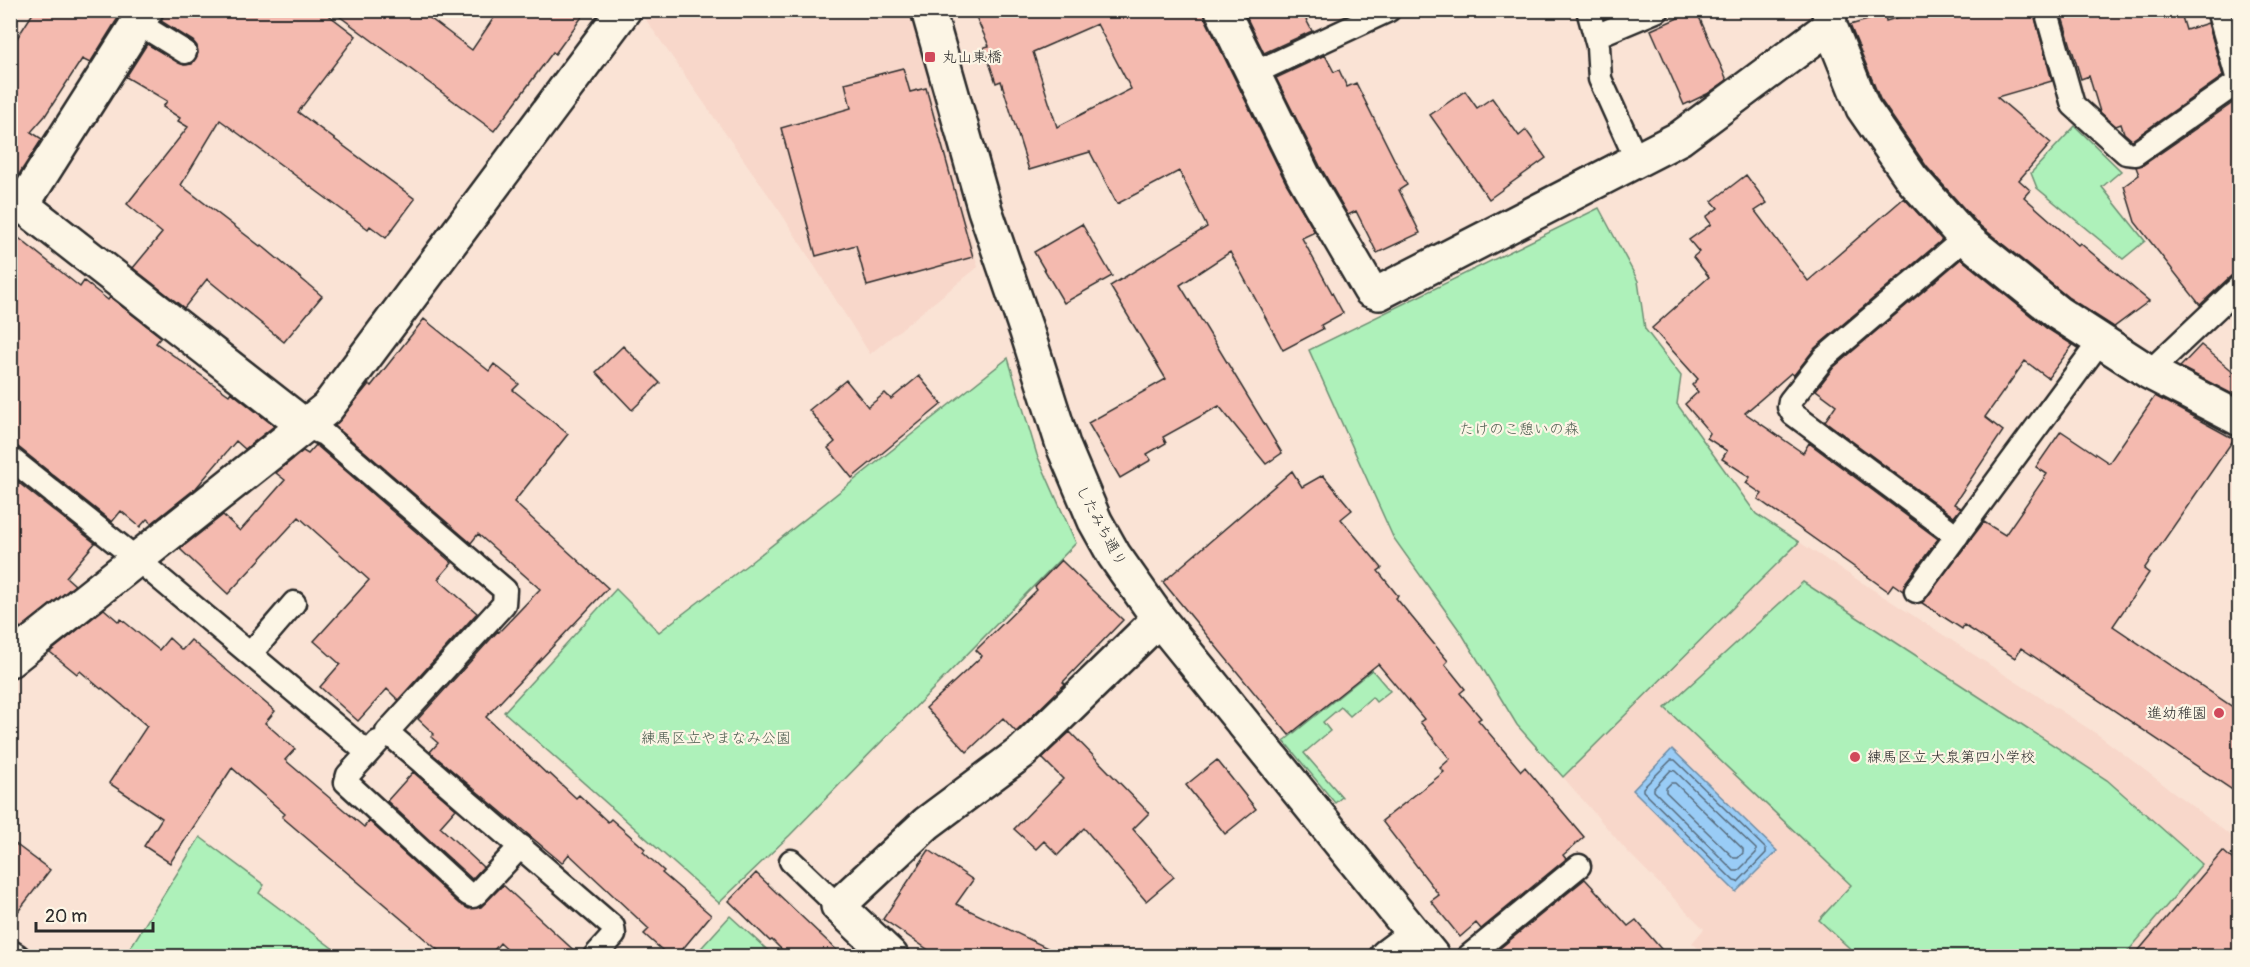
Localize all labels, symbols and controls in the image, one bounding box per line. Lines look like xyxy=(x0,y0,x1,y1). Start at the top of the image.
place label: 丸山東橋 xyxy=(942,48,1002,67)
marker: 丸山東橋 xyxy=(923,50,937,64)
park label: たけのこ憩いの森 xyxy=(1459,420,1579,439)
street label: したみち通り xyxy=(1072,482,1130,570)
place label: 進幼稚園 xyxy=(2147,704,2207,723)
marker: 進幼稚園 xyxy=(2212,706,2226,720)
park label: 練馬区立やまなみ公園 xyxy=(641,729,791,748)
place label: 練馬区立 大泉第四小学校 xyxy=(1867,748,2035,767)
marker: 練馬区立 大泉第四小学校 xyxy=(1848,750,1862,764)
scale bar xyxy=(36,895,153,933)
text: 20 m xyxy=(45,905,87,928)

